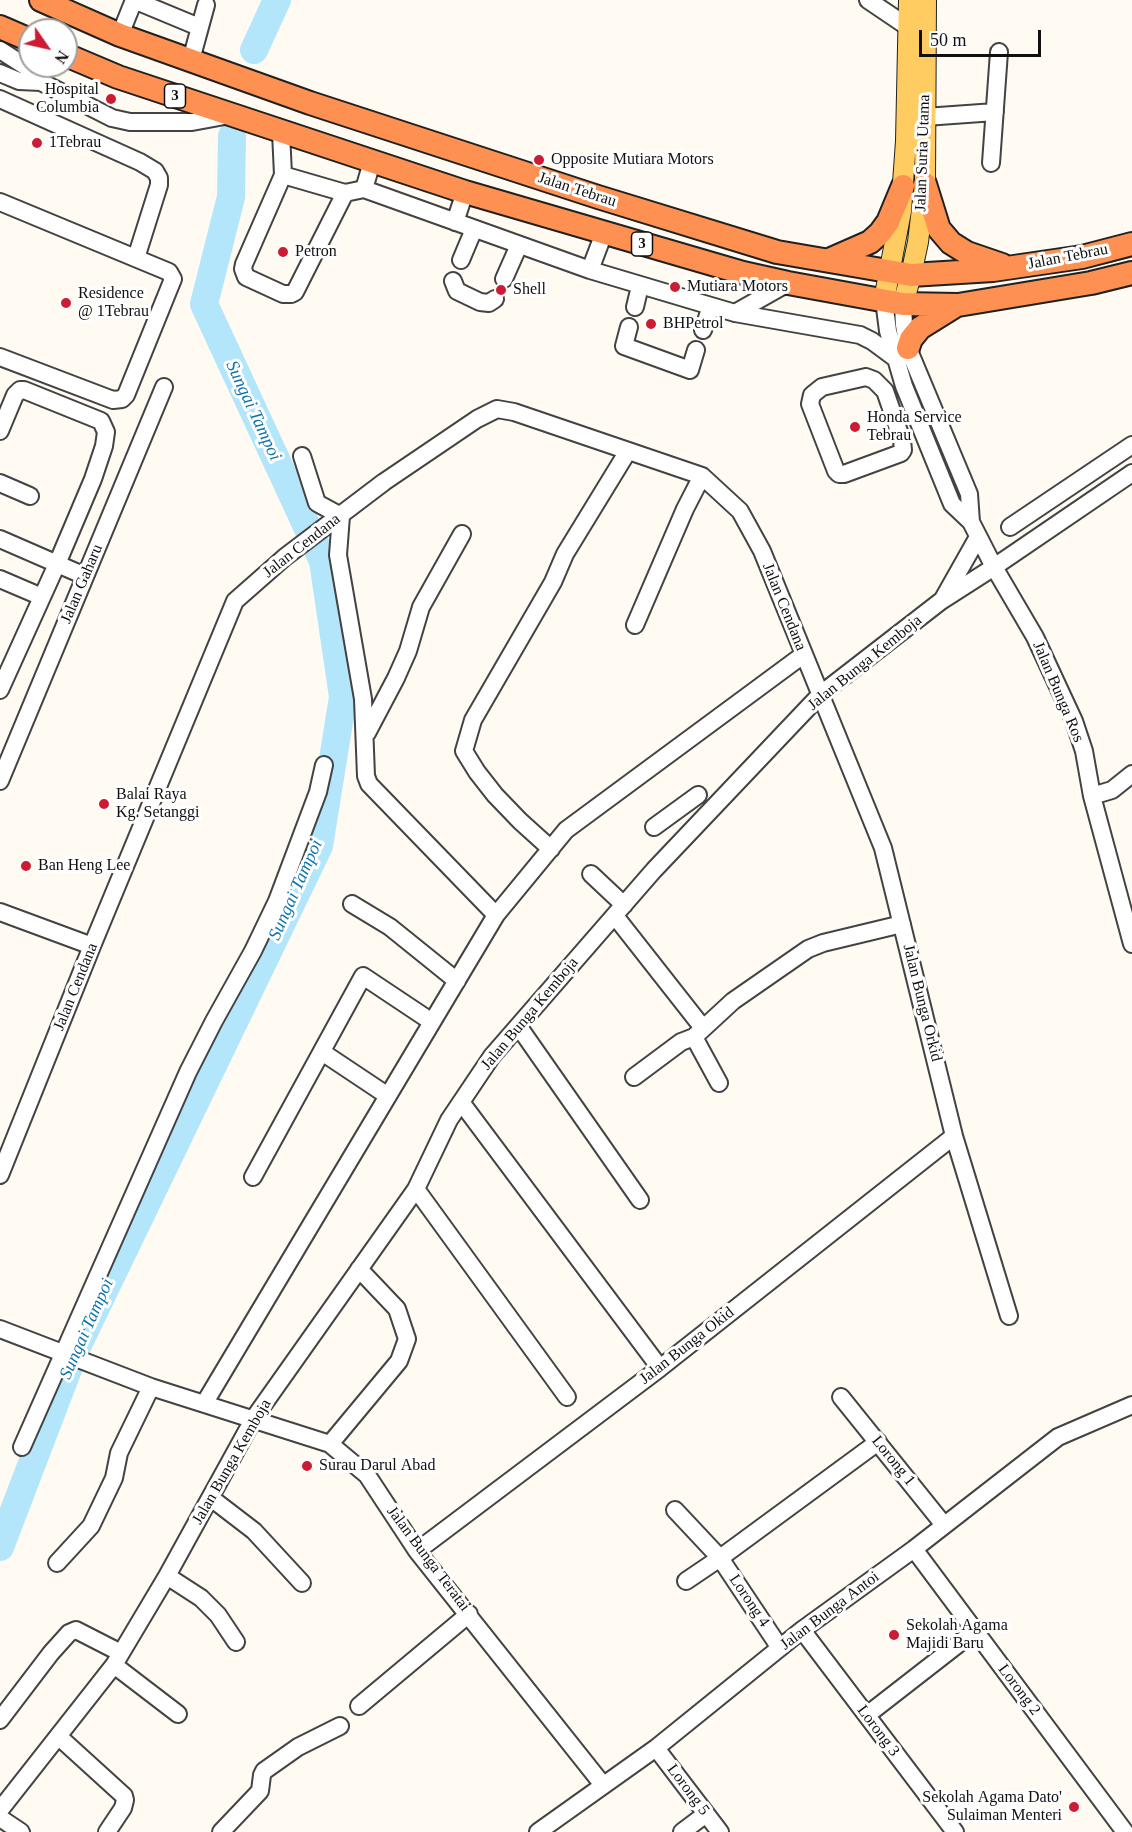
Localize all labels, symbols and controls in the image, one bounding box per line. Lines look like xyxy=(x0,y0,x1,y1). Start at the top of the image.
north arrow xyxy=(18,18,78,78)
scale bar xyxy=(922,18,1044,56)
text: 50 m xyxy=(930,30,967,50)
text: N xyxy=(51,48,72,67)
place label: Hospital Columbia xyxy=(36,80,99,118)
road number: 3 xyxy=(164,84,186,108)
marker: Hospital Columbia xyxy=(104,92,118,106)
street label: Jalan Suria Utama xyxy=(911,94,935,212)
place label: 1Tebrau xyxy=(49,133,101,153)
marker: 1Tebrau xyxy=(30,136,44,150)
place label: Opposite Mutiara Motors xyxy=(551,150,714,170)
marker: Opposite Mutiara Motors xyxy=(532,153,546,167)
street label: Jalan Tebrau xyxy=(535,168,619,212)
road number: 3 xyxy=(632,232,652,256)
street label: Jalan Tebrau xyxy=(1026,240,1110,274)
place label: Petron xyxy=(295,242,337,262)
marker: Petron xyxy=(276,245,290,259)
place label: Mutiara Motors xyxy=(687,277,788,297)
place label: Shell xyxy=(513,280,546,300)
marker: Mutiara Motors xyxy=(668,280,682,294)
marker: Shell xyxy=(494,283,508,297)
place label: Residence @ 1Tebrau xyxy=(78,284,149,322)
marker: Residence @ 1Tebrau xyxy=(59,296,73,310)
place label: BHPetrol xyxy=(663,314,723,334)
marker: BHPetrol xyxy=(644,317,658,331)
water label: Sungai Tampoi xyxy=(220,358,286,464)
place label: Honda Service Tebrau xyxy=(867,408,962,446)
marker: Honda Service Tebrau xyxy=(848,420,862,434)
street label: Jalan Cendana xyxy=(260,510,344,582)
street label: Jalan Gaharu xyxy=(57,542,107,626)
street label: Jalan Cendana xyxy=(758,560,810,654)
street label: Jalan Bunga Kemboja xyxy=(804,611,926,715)
street label: Jalan Bunga Ros xyxy=(1028,639,1088,745)
place label: Balai Raya Kg. Setanggi xyxy=(116,785,200,823)
marker: Balai Raya Kg. Setanggi xyxy=(97,797,111,811)
water label: Sungai Tampoi xyxy=(264,836,328,944)
place label: Ban Heng Lee xyxy=(38,856,130,876)
marker: Ban Heng Lee xyxy=(19,859,33,873)
street label: Jalan Cendana xyxy=(50,940,102,1034)
street label: Jalan Bunga Orkid xyxy=(898,942,946,1064)
street label: Jalan Bunga Kemboja xyxy=(477,954,583,1074)
water label: Sungai Tampoi xyxy=(55,1275,119,1383)
street label: Jalan Bunga Okid xyxy=(636,1303,738,1389)
street label: Jalan Bunga Kemboja xyxy=(188,1396,276,1528)
street label: Lorong 1 xyxy=(867,1432,919,1490)
place label: Surau Darul Abad xyxy=(319,1456,435,1476)
marker: Surau Darul Abad xyxy=(300,1459,314,1473)
street label: Jalan Bunga Teratai xyxy=(382,1503,474,1615)
street label: Jalan Bunga Antoi xyxy=(777,1567,883,1655)
street label: Lorong 4 xyxy=(725,1571,773,1631)
place label: Sekolah Agama Majidi Baru xyxy=(906,1616,1008,1654)
marker: Sekolah Agama Majidi Baru xyxy=(887,1628,901,1642)
street label: Lorong 2 xyxy=(994,1661,1044,1719)
street label: Lorong 3 xyxy=(853,1702,903,1760)
street label: Lorong 5 xyxy=(663,1761,713,1819)
place label: Sekolah Agama Dato' Sulaiman Menteri xyxy=(922,1788,1062,1826)
marker: Sekolah Agama Dato' Sulaiman Menteri xyxy=(1067,1800,1081,1814)

